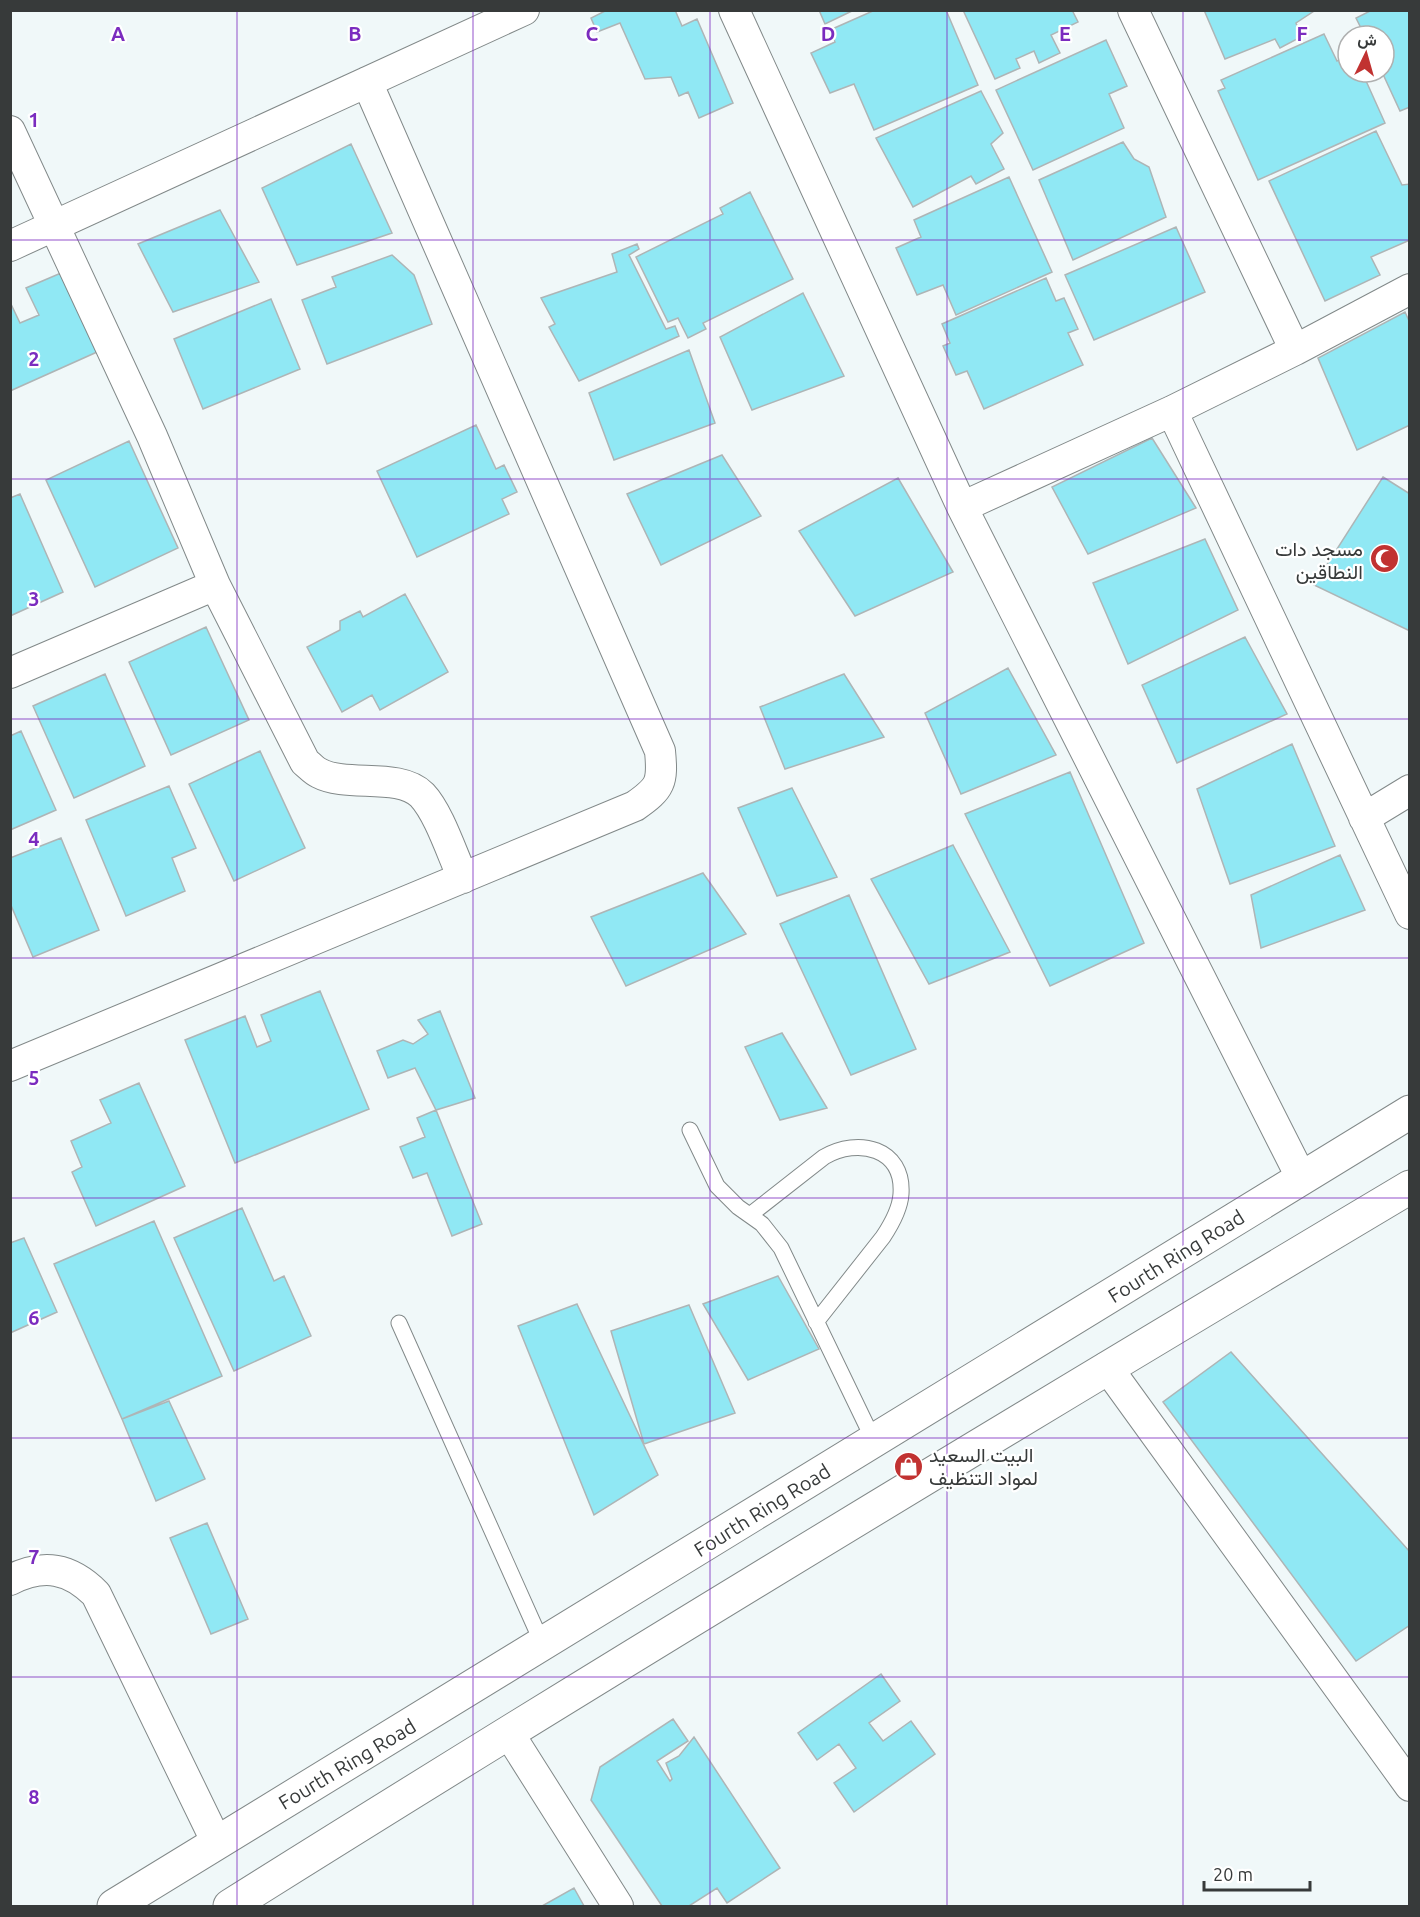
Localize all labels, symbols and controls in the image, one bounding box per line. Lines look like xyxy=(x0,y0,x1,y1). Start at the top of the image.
text: A xyxy=(111,22,125,45)
text: B xyxy=(348,22,362,45)
text: C xyxy=(586,22,599,45)
text: D xyxy=(821,22,835,45)
text: E xyxy=(1059,22,1071,45)
text: F xyxy=(1296,22,1308,45)
north arrow xyxy=(1336,24,1396,84)
text: ش xyxy=(1357,29,1378,50)
text: 1 xyxy=(28,108,40,131)
text: 2 xyxy=(28,347,40,370)
place label: مسجد دات النطاقين xyxy=(1275,537,1363,584)
mosque icon: مسجد دات النطاقين xyxy=(1368,543,1400,575)
text: 3 xyxy=(28,587,40,610)
text: 4 xyxy=(28,827,40,850)
text: 5 xyxy=(28,1066,40,1089)
street label: Fourth Ring Road xyxy=(1104,1205,1248,1307)
text: 6 xyxy=(28,1306,40,1329)
place label: البيت السعيد لمواد التنظيف xyxy=(929,1443,1038,1491)
shop icon: البيت السعيد لمواد التنظيف xyxy=(892,1450,924,1482)
street label: Fourth Ring Road xyxy=(690,1459,834,1561)
text: 7 xyxy=(28,1545,40,1568)
street label: Fourth Ring Road xyxy=(274,1714,420,1814)
text: 8 xyxy=(28,1785,40,1808)
scale bar xyxy=(1204,1854,1310,1892)
text: 20 m xyxy=(1213,1864,1253,1884)

